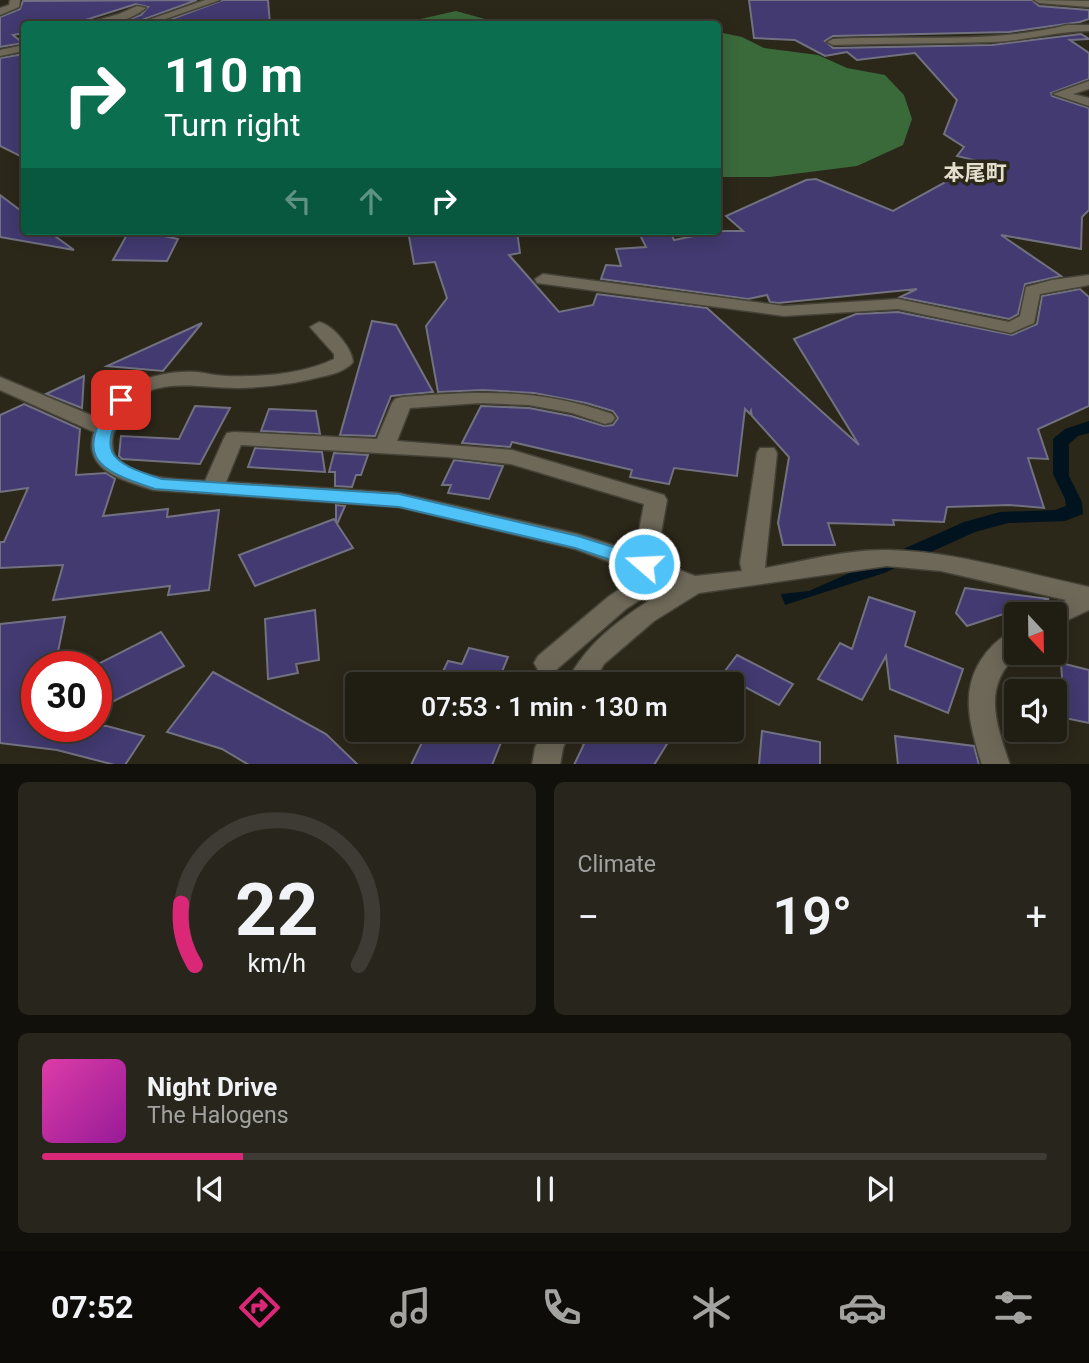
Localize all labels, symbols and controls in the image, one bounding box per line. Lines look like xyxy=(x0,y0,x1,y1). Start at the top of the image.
text: 110 m xyxy=(164,47,303,104)
icon: right xyxy=(49,49,140,140)
text: Turn right xyxy=(164,106,300,144)
district label: 本尾町 xyxy=(944,161,1007,185)
icon: left xyxy=(279,182,317,220)
icon: ahead xyxy=(352,182,390,220)
icon: right xyxy=(425,182,463,220)
pin xyxy=(91,370,151,430)
icon: arrive xyxy=(102,381,140,419)
position arrow xyxy=(607,527,681,601)
north arrow xyxy=(1004,602,1068,665)
map controls xyxy=(1004,602,1067,742)
speed limit sign: 30 xyxy=(21,651,112,742)
button: sound xyxy=(1004,679,1067,742)
text: 07:53 · 1 min · 130 m xyxy=(421,692,668,722)
text: Climate xyxy=(578,851,656,878)
text: 22 xyxy=(235,867,319,953)
text: 19° xyxy=(773,886,852,947)
text: − xyxy=(578,895,599,939)
text: + xyxy=(1025,895,1047,939)
text: km/h xyxy=(247,948,306,977)
text: Night Drive xyxy=(147,1072,277,1102)
text: The Halogens xyxy=(147,1102,289,1129)
icon: previous xyxy=(191,1170,229,1208)
icon: pause xyxy=(526,1170,564,1208)
icon: next xyxy=(861,1170,899,1208)
icon: directions xyxy=(235,1283,284,1332)
icon: music xyxy=(386,1283,435,1332)
icon: phone xyxy=(537,1283,586,1332)
icon: climate xyxy=(687,1283,736,1332)
icon: car xyxy=(838,1283,887,1332)
icon: filters xyxy=(989,1283,1038,1332)
text: 07:52 xyxy=(51,1288,133,1326)

